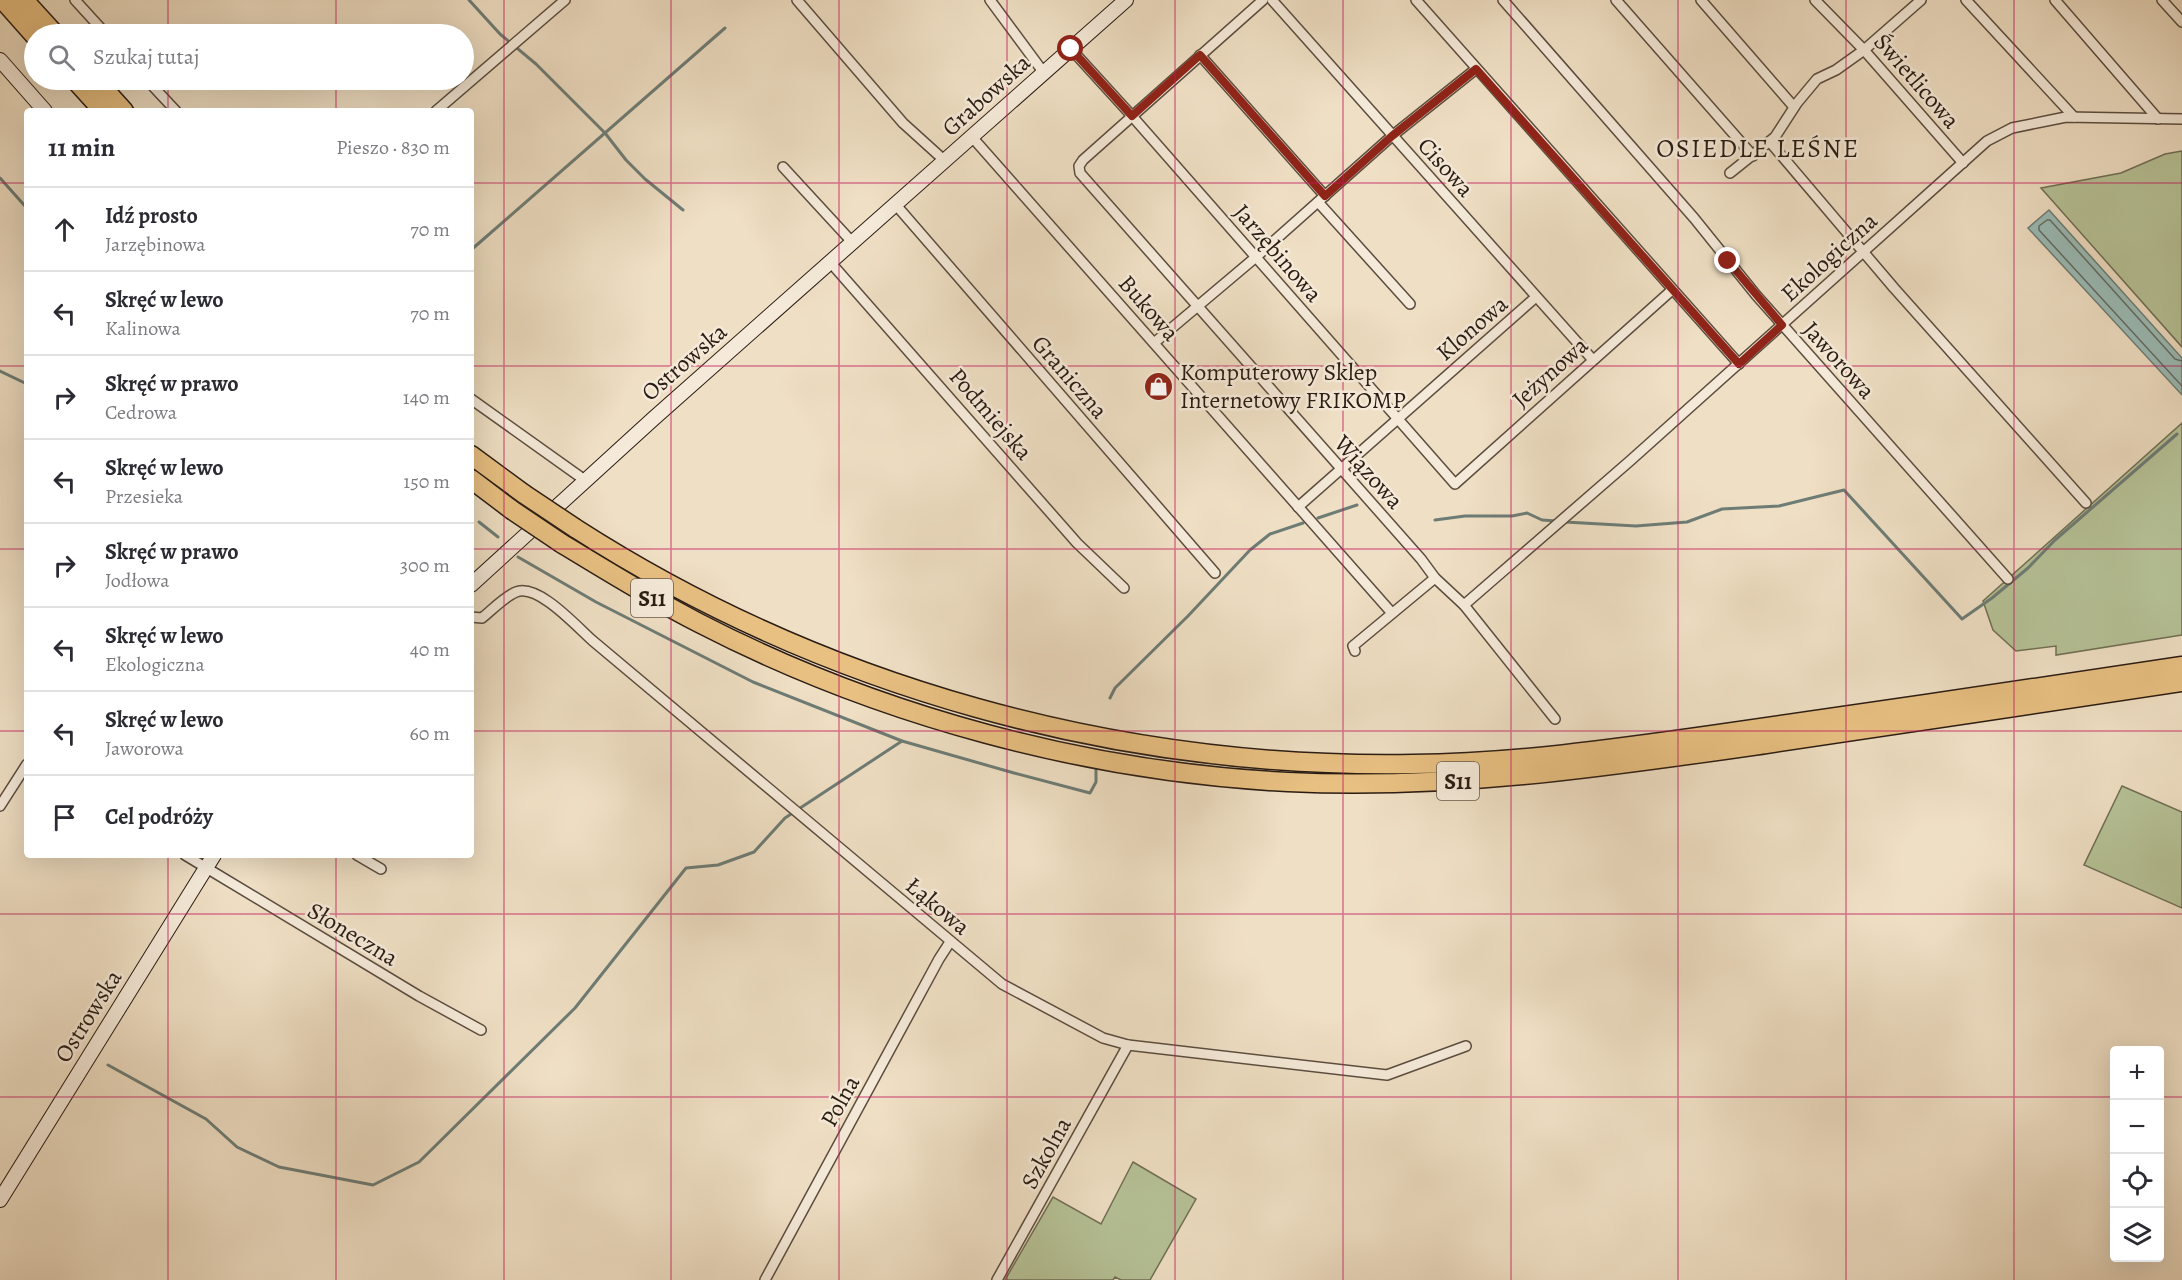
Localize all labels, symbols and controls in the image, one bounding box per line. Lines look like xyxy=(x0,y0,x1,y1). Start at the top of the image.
search box xyxy=(24,24,474,90)
street label: Świetlicowa xyxy=(1867,27,1968,136)
route start xyxy=(1057,35,1083,61)
icon: search xyxy=(45,41,78,74)
text: Szukaj tutaj xyxy=(93,42,199,72)
street label: Grabowska xyxy=(935,46,1038,143)
text: 11 min xyxy=(48,130,115,165)
street label: Cisowa xyxy=(1411,130,1482,204)
district label: OSIEDLE LEŚNE xyxy=(1656,131,1860,166)
text: Pieszo · 830 m xyxy=(336,134,450,161)
street label: Jarzębinowa xyxy=(1226,197,1330,310)
text: Idź prosto xyxy=(105,201,198,231)
street label: Ekologiczna xyxy=(1774,205,1885,309)
icon: ahead xyxy=(48,213,81,246)
text: 70 m xyxy=(410,216,450,243)
text: Jarzębinowa xyxy=(105,231,206,258)
route end xyxy=(1714,247,1740,273)
street label: Bukowa xyxy=(1111,268,1187,349)
text: Skręć w lewo xyxy=(105,285,224,315)
street label: Klonowa xyxy=(1429,287,1515,368)
icon: left xyxy=(48,297,81,330)
text: 70 m xyxy=(410,300,450,327)
street label: Jaworowa xyxy=(1795,314,1883,406)
text: Kalinowa xyxy=(105,315,181,342)
street label: Ostrowska xyxy=(634,315,734,408)
street label: Graniczna xyxy=(1025,328,1116,426)
street label: Jeżynowa xyxy=(1505,329,1595,415)
place label: Komputerowy Sklep Internetowy FRIKOMP xyxy=(1180,356,1406,416)
street label: Podmiejska xyxy=(942,361,1041,468)
text: Skręć w prawo xyxy=(105,369,239,399)
shop icon: Komputerowy Sklep Internetowy FRIKOMP xyxy=(1143,370,1175,402)
icon: right xyxy=(48,381,81,414)
text: 140 m xyxy=(403,384,450,411)
text: Cedrowa xyxy=(105,399,177,426)
street label: Wiązowa xyxy=(1326,427,1411,517)
text: Skręć w lewo xyxy=(105,453,224,483)
icon: left xyxy=(48,465,81,498)
text: 150 m xyxy=(403,468,450,495)
text: Przesieka xyxy=(105,483,183,510)
text: Skręć w prawo xyxy=(105,537,239,567)
icon: right xyxy=(48,549,81,582)
text: 300 m xyxy=(400,552,450,579)
text: Jodłowa xyxy=(105,567,170,594)
road number: S11 xyxy=(631,579,673,617)
text: Skręć w lewo xyxy=(105,621,224,651)
icon: left xyxy=(48,633,81,666)
text: 40 m xyxy=(410,636,450,663)
text: Ekologiczna xyxy=(105,651,205,678)
text: Skręć w lewo xyxy=(105,705,224,735)
icon: left xyxy=(48,717,81,750)
text: 60 m xyxy=(410,720,450,747)
text: Jaworowa xyxy=(105,735,184,762)
road number: S11 xyxy=(1437,762,1479,800)
icon: arrive xyxy=(48,801,81,834)
text: Cel podróży xyxy=(105,802,213,832)
street label: Łąkowa xyxy=(899,870,978,943)
street label: Słoneczna xyxy=(302,894,405,974)
street label: Ostrowska xyxy=(47,963,130,1069)
map controls xyxy=(2110,1046,2164,1262)
button: + xyxy=(2110,1046,2164,1100)
street label: Polna xyxy=(813,1069,868,1133)
button: − xyxy=(2110,1100,2164,1154)
street label: Szkolna xyxy=(1013,1111,1079,1195)
button: locate xyxy=(2110,1154,2164,1208)
button: layers xyxy=(2110,1208,2164,1262)

